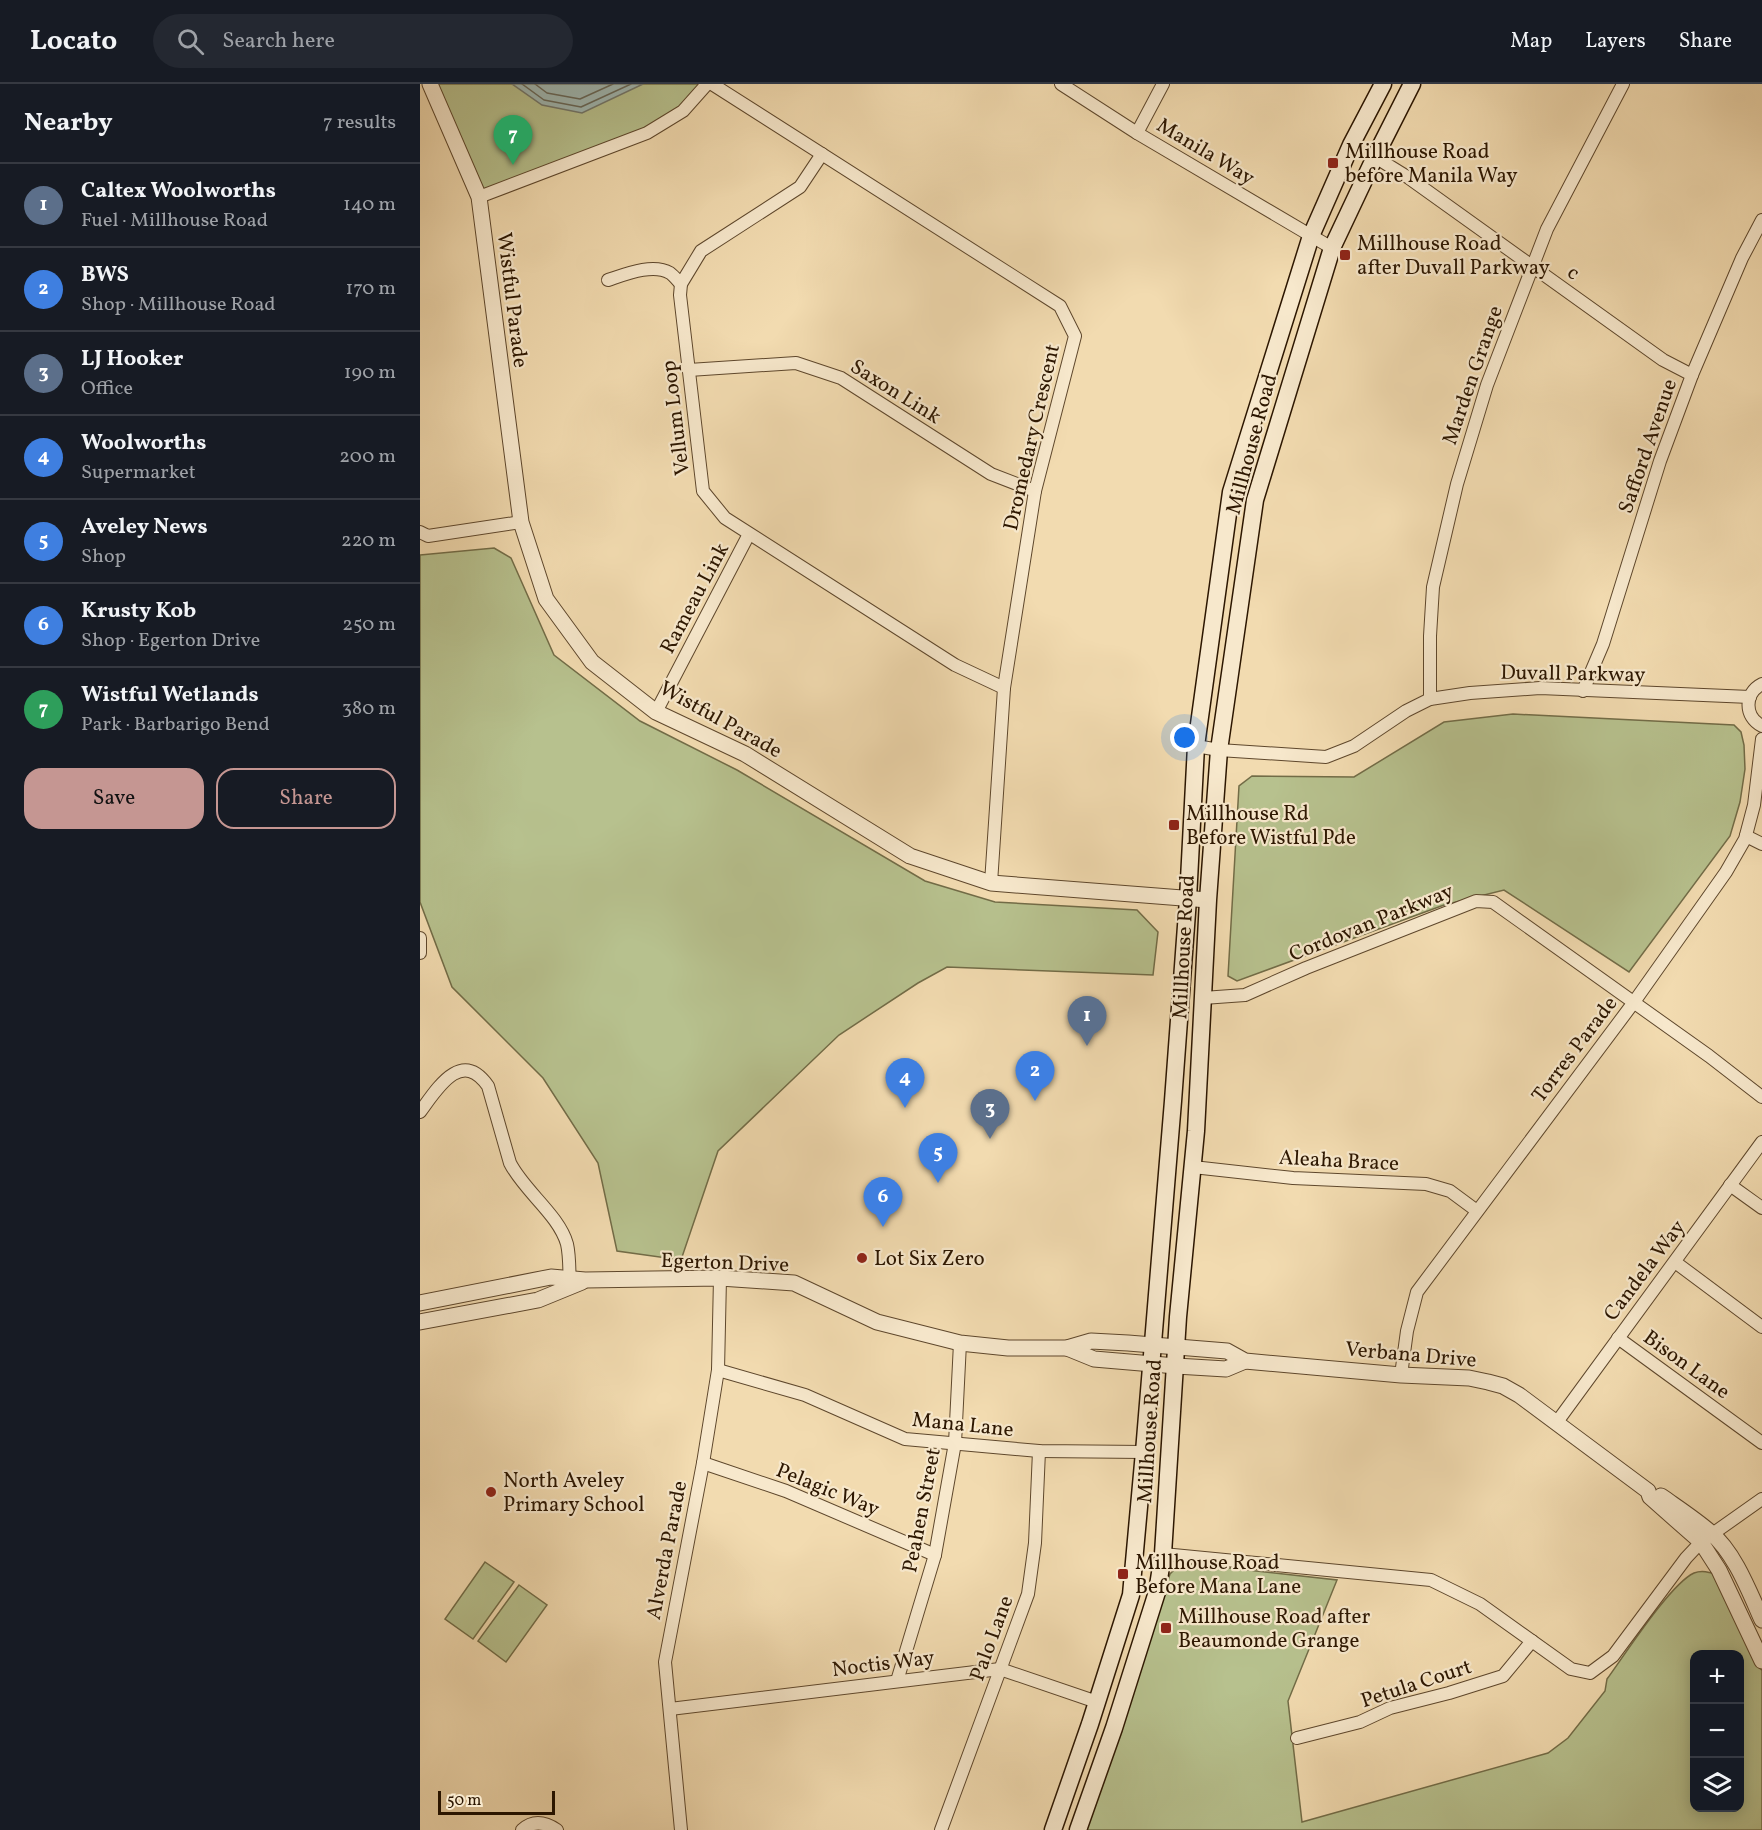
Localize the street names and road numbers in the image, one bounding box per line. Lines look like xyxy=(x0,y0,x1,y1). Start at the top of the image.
street label: Manila Way xyxy=(1151,112,1260,193)
street label: Wistful Parade xyxy=(489,231,534,370)
street label: c xyxy=(1561,259,1585,288)
street label: Marden Grange xyxy=(1436,302,1511,449)
street label: Dromedary Crescent xyxy=(997,341,1068,533)
street label: Saxon Link xyxy=(844,353,947,432)
street label: Vellum Loop xyxy=(655,359,698,477)
street label: Millhouse Road xyxy=(1220,371,1285,518)
street label: Safford Avenue xyxy=(1612,375,1685,518)
street label: Rameau Link xyxy=(654,538,737,659)
street label: Duvall Parkway xyxy=(1500,659,1646,690)
street label: Wistful Parade xyxy=(654,675,787,766)
street label: Millhouse Road xyxy=(1166,874,1203,1020)
street label: Cordovan Parkway xyxy=(1285,877,1459,970)
street label: Torres Parade xyxy=(1526,991,1625,1109)
street label: Aleaha Brace xyxy=(1278,1144,1400,1179)
street label: Candela Way xyxy=(1598,1214,1693,1327)
street label: Egerton Drive xyxy=(660,1247,790,1280)
street label: Bison Lane xyxy=(1637,1324,1736,1407)
street label: Verbana Drive xyxy=(1344,1335,1478,1376)
street label: Millhouse Road xyxy=(1131,1358,1170,1504)
street label: Mana Lane xyxy=(911,1406,1015,1445)
street label: Peahen Street xyxy=(896,1445,949,1575)
street label: Pelagic Way xyxy=(771,1456,884,1525)
street label: Alverda Parade xyxy=(640,1478,695,1622)
street label: Palo Lane xyxy=(964,1592,1021,1685)
street label: Noctis Way xyxy=(830,1644,937,1685)
street label: Petula Court xyxy=(1357,1653,1476,1716)

